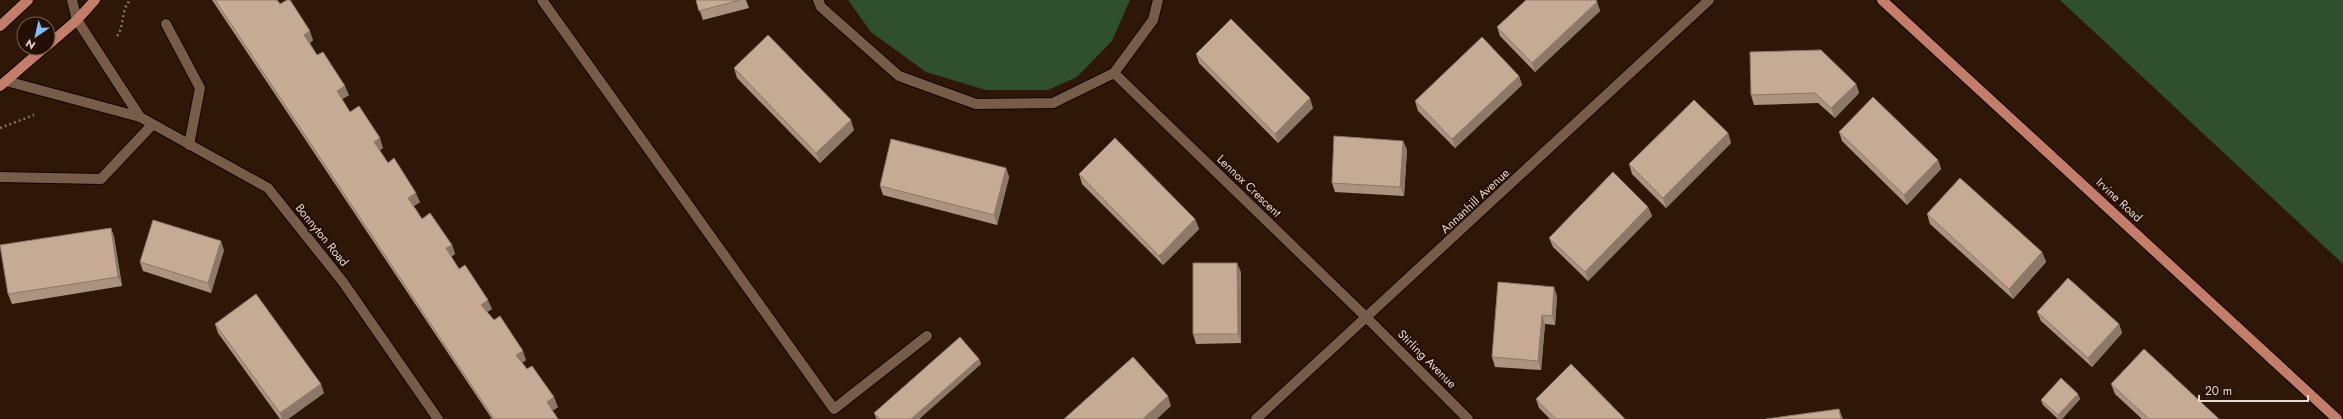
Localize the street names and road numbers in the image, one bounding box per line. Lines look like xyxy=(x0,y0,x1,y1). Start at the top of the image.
street label: Lennox Crescent xyxy=(1213,151,1285,222)
street label: Annanhill Avenue xyxy=(1436,164,1514,238)
street label: Irvine Road xyxy=(2092,174,2146,226)
street label: Bonnyton Road xyxy=(291,200,353,270)
street label: Stirling Avenue xyxy=(1394,326,1460,392)

